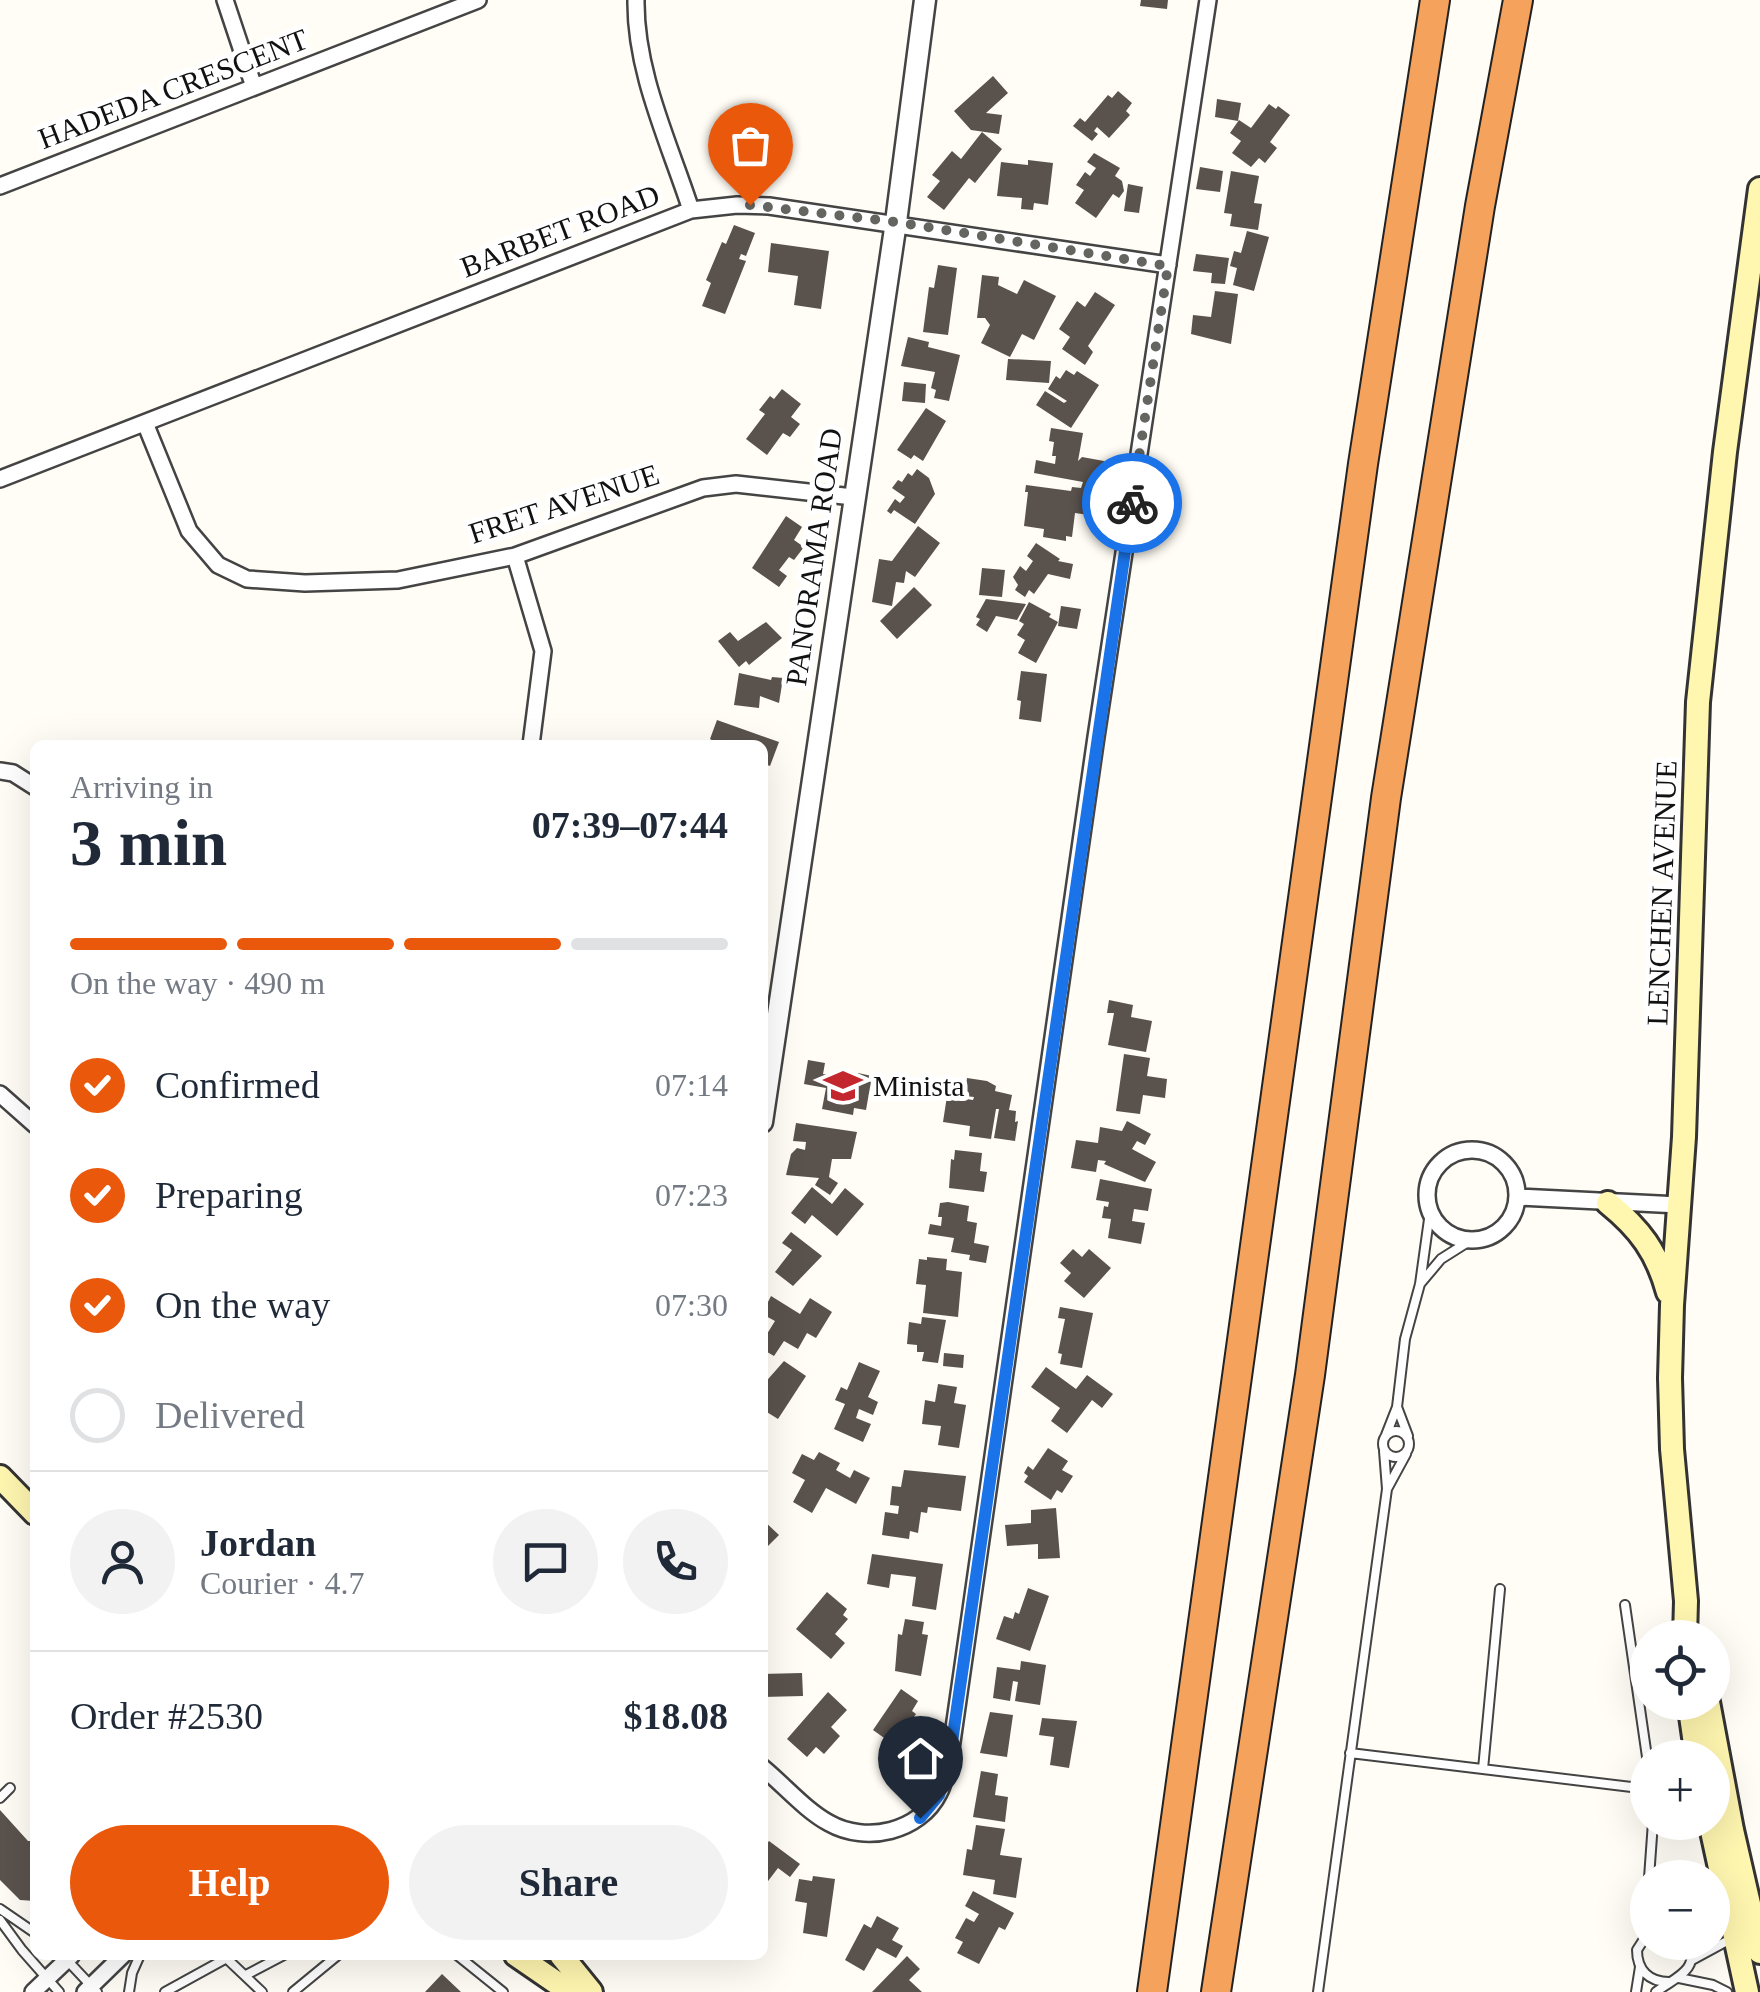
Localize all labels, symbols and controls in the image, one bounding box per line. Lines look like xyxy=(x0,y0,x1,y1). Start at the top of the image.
street label: HADEDA CRESCENT xyxy=(33,22,312,155)
pin xyxy=(708,103,793,206)
icon: bag xyxy=(723,118,778,173)
street label: BARBET ROAD xyxy=(456,177,664,284)
street label: PANORAMA ROAD xyxy=(779,426,848,688)
courier xyxy=(1082,453,1182,553)
street label: FRET AVENUE xyxy=(465,457,663,550)
icon: bike xyxy=(1105,476,1160,531)
street label: LENCHEN AVENUE xyxy=(1640,760,1683,1026)
text: Arriving in xyxy=(70,769,213,805)
text: 07:39–07:44 xyxy=(532,804,728,846)
text: 3 min xyxy=(70,807,227,879)
text: On the way · 490 m xyxy=(70,965,325,1001)
icon: check xyxy=(70,1058,125,1113)
text: Confirmed xyxy=(155,1064,320,1106)
school or university icon: Minista xyxy=(822,1065,864,1107)
text: 07:14 xyxy=(655,1067,728,1103)
place label: Minista xyxy=(873,1069,965,1102)
icon: check xyxy=(70,1168,125,1223)
text: Preparing xyxy=(155,1174,303,1216)
text: 07:23 xyxy=(655,1177,728,1213)
icon: check xyxy=(70,1278,125,1333)
text: On the way xyxy=(155,1284,330,1326)
text: 07:30 xyxy=(655,1287,728,1323)
text: Delivered xyxy=(155,1394,305,1436)
button: person xyxy=(70,1509,175,1614)
button: chat xyxy=(493,1509,598,1614)
button: phone xyxy=(623,1509,728,1614)
text: Jordan xyxy=(200,1522,316,1564)
text: Courier · 4.7 xyxy=(200,1565,364,1601)
map controls xyxy=(1630,1620,1730,1960)
button: locate xyxy=(1630,1620,1730,1720)
text: Order #2530 xyxy=(70,1695,263,1737)
text: $18.08 xyxy=(624,1695,728,1737)
pin xyxy=(878,1716,963,1819)
icon: home xyxy=(893,1731,948,1786)
button: + xyxy=(1630,1740,1730,1840)
button: Help xyxy=(70,1825,389,1940)
button: Share xyxy=(409,1825,728,1940)
button: − xyxy=(1630,1860,1730,1960)

